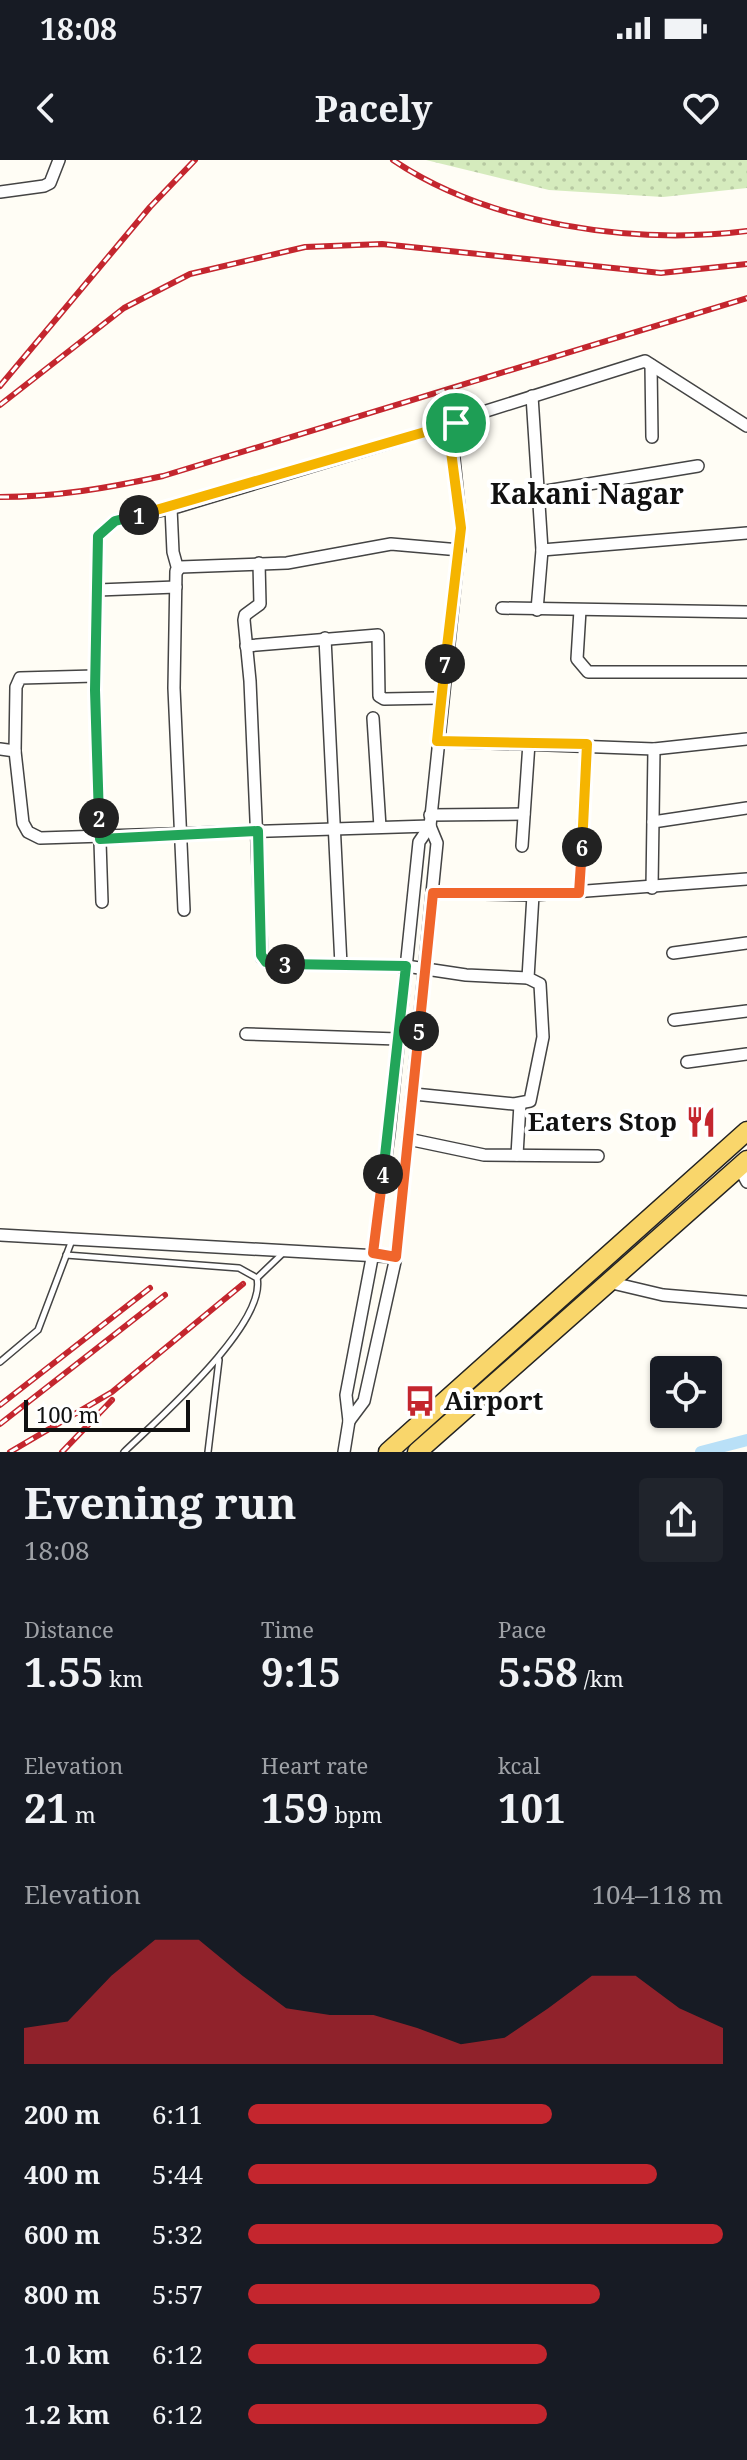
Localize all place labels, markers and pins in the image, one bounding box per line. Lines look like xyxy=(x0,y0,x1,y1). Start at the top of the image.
pin xyxy=(422,389,490,457)
pin: 1 xyxy=(119,495,159,535)
pin: 7 xyxy=(425,644,465,684)
pin: 2 xyxy=(79,798,119,838)
pin: 6 xyxy=(562,827,602,867)
pin: 3 xyxy=(265,944,305,984)
pin: 5 xyxy=(399,1011,439,1051)
place label: Eaters Stop xyxy=(528,1103,677,1139)
restaurant icon: Eaters Stop xyxy=(684,1105,718,1139)
pin: 4 xyxy=(363,1154,403,1194)
place label: Airport xyxy=(444,1382,544,1418)
bus stop icon: Airport xyxy=(403,1384,437,1418)

